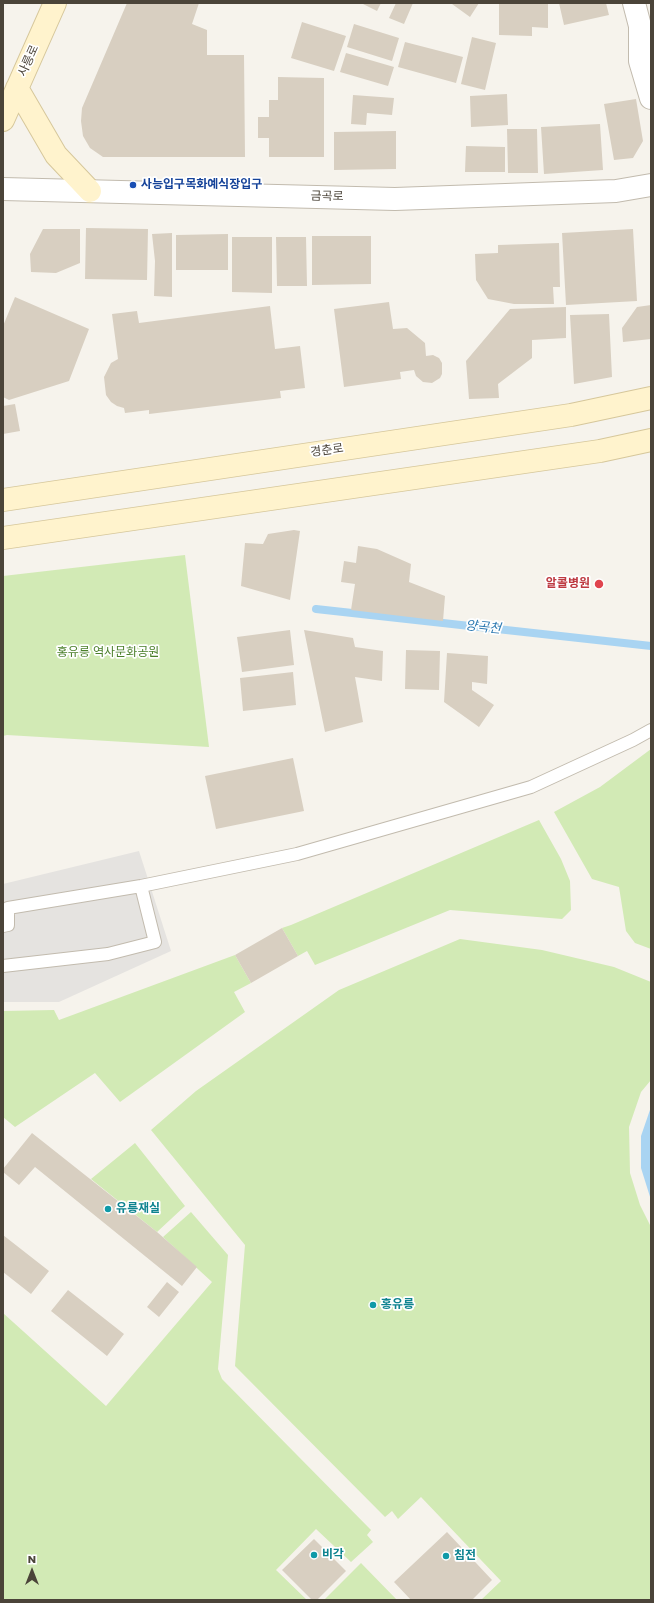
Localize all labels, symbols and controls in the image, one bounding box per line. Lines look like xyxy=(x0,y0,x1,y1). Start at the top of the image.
street label: 사릉로 xyxy=(16,43,42,79)
place label: 사능입구목화예식장입구 xyxy=(141,178,262,192)
marker: 사능입구목화예식장입구 xyxy=(128,180,138,190)
street label: 금곡로 xyxy=(310,190,344,204)
street label: 경춘로 xyxy=(310,442,344,460)
place label: 알콜병원 xyxy=(546,577,590,591)
marker: 알콜병원 xyxy=(593,578,605,590)
water label: 양곡천 xyxy=(464,618,502,638)
park label: 홍유릉 역사문화공원 xyxy=(57,646,159,660)
place label: 유릉재실 xyxy=(116,1202,160,1216)
marker: 유릉재실 xyxy=(103,1204,113,1214)
place label: 홍유릉 xyxy=(381,1298,414,1312)
marker: 홍유릉 xyxy=(368,1300,378,1310)
place label: 비각 xyxy=(322,1548,344,1562)
place label: 침전 xyxy=(454,1549,476,1563)
marker: 비각 xyxy=(309,1550,319,1560)
north arrow xyxy=(12,1551,52,1591)
text: N xyxy=(28,1551,36,1567)
marker: 침전 xyxy=(441,1551,451,1561)

